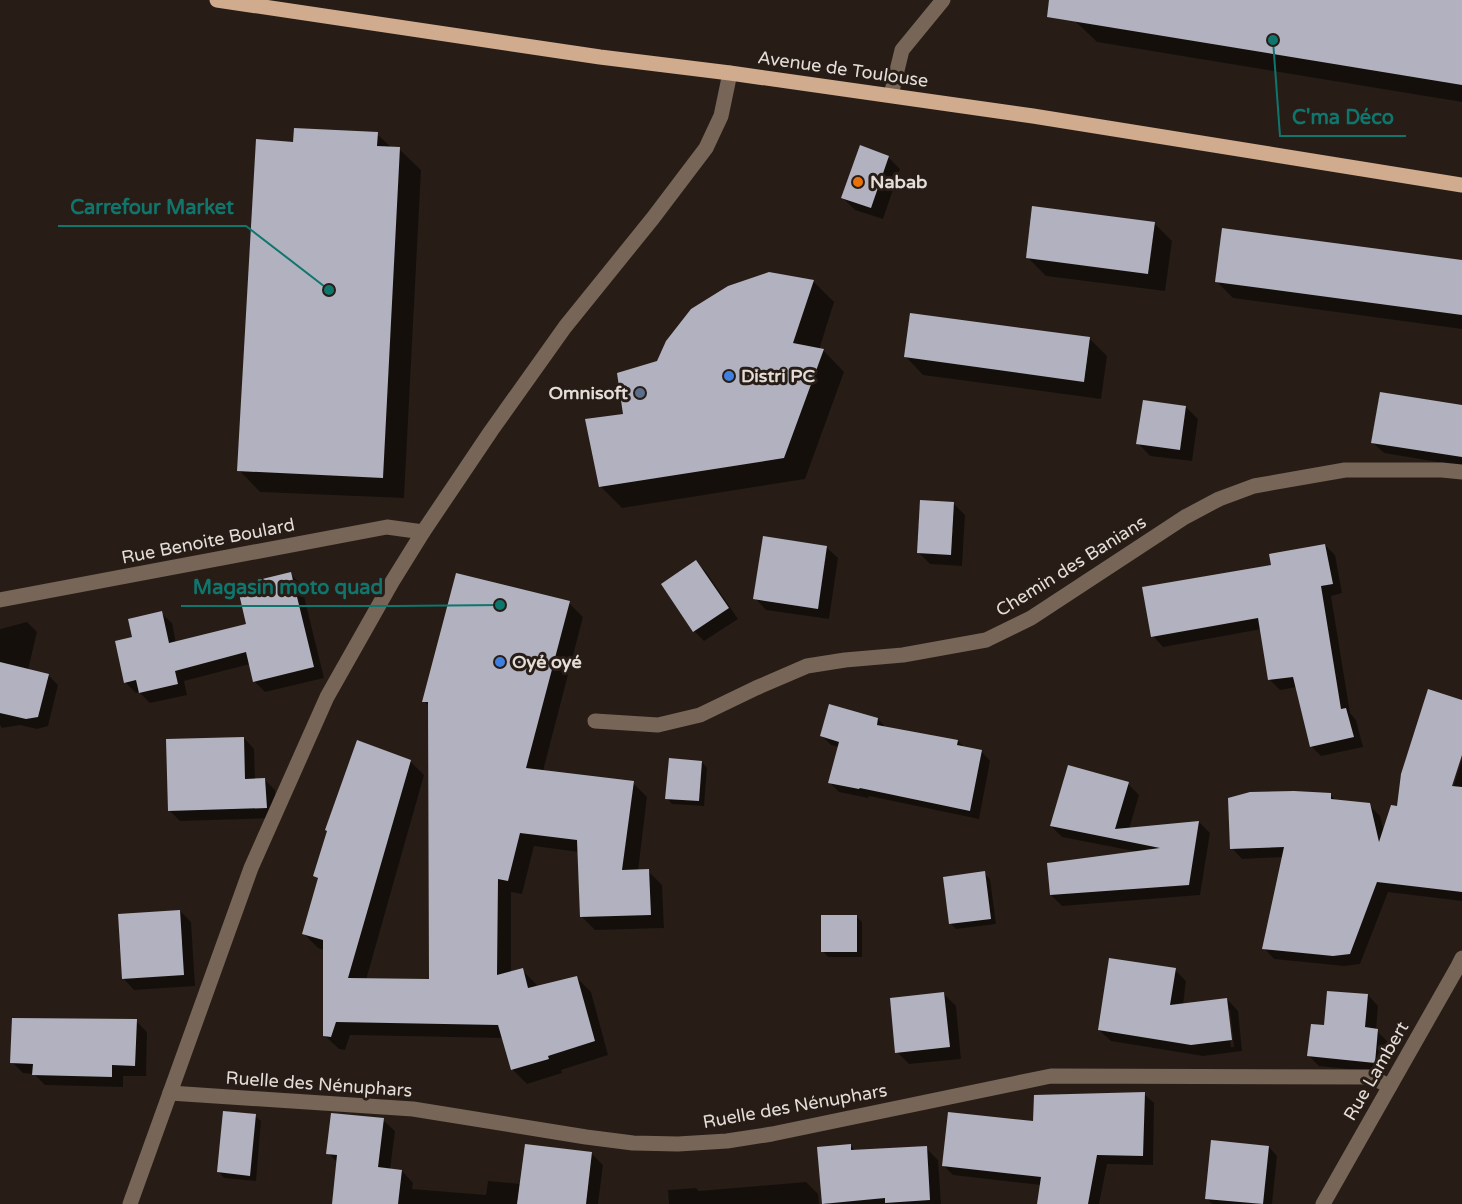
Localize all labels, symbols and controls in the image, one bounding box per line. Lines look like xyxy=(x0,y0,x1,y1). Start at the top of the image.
street label: Avenue de Toulouse xyxy=(756,46,930,92)
callout: C'ma Déco xyxy=(1280,98,1406,136)
text: C'ma Déco xyxy=(1292,106,1394,130)
place label: Nabab xyxy=(870,171,927,193)
marker: Nabab xyxy=(851,175,865,189)
callout: Carrefour Market xyxy=(58,188,246,226)
text: Carrefour Market xyxy=(70,196,234,220)
place label: Distri PC xyxy=(741,365,815,387)
marker: Distri PC xyxy=(722,369,736,383)
place label: Omnisoft xyxy=(549,382,628,404)
marker: Omnisoft xyxy=(633,386,647,400)
street label: Chemin des Banians xyxy=(992,511,1150,621)
street label: Rue Benoite Boulard xyxy=(119,513,297,569)
callout: Magasin moto quad xyxy=(181,568,396,606)
text: Magasin moto quad xyxy=(193,576,383,600)
place label: Oyé oyé xyxy=(512,651,582,673)
marker: Oyé oyé xyxy=(493,655,507,669)
street label: Rue Lambert xyxy=(1339,1017,1413,1125)
street label: Ruelle des Nénuphars xyxy=(225,1067,413,1101)
street label: Ruelle des Nénuphars xyxy=(701,1079,889,1133)

